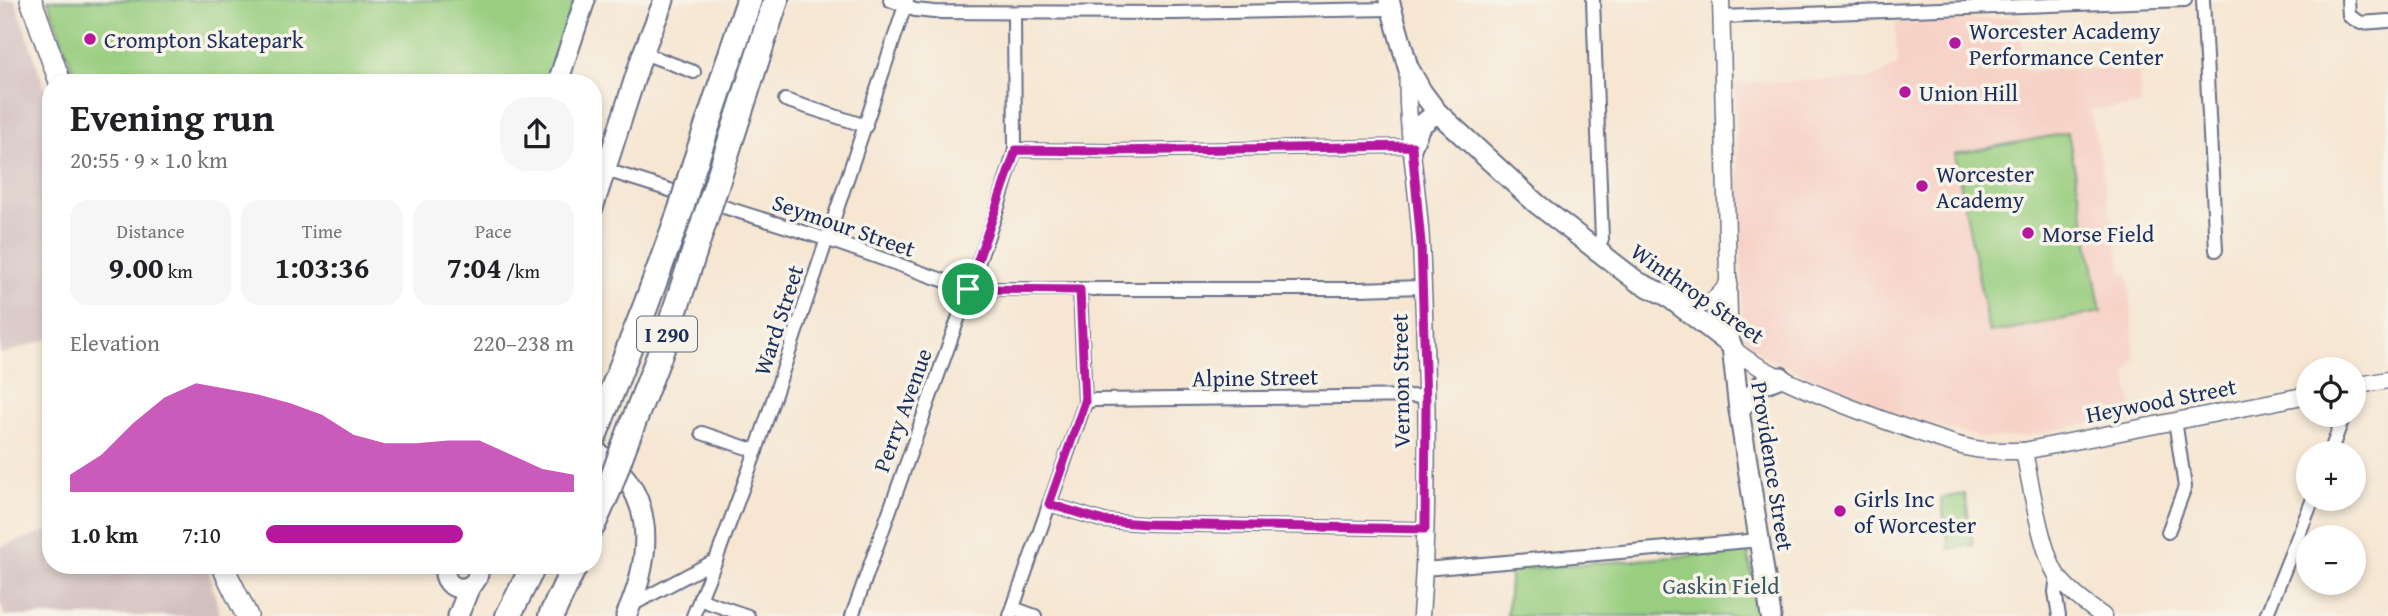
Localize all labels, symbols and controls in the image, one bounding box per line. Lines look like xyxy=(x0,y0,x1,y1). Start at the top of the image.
place label: Worcester Academy Performance Center xyxy=(1969,14,2164,73)
place label: Crompton Skatepark xyxy=(104,23,304,56)
marker: Crompton Skatepark xyxy=(82,31,98,47)
marker: Worcester Academy Performance Center xyxy=(1947,35,1963,51)
place label: Union Hill xyxy=(1919,76,2018,109)
marker: Union Hill xyxy=(1897,84,1913,100)
text: Evening run xyxy=(70,89,274,145)
button: share xyxy=(500,97,574,171)
text: 20:55 · 9 × 1.0 km xyxy=(70,143,228,176)
place label: Worcester Academy xyxy=(1936,157,2035,216)
marker: Worcester Academy xyxy=(1914,178,1930,194)
street label: Seymour Street xyxy=(768,185,920,265)
text: Distance xyxy=(117,217,185,245)
text: Time xyxy=(302,217,342,245)
text: Pace xyxy=(475,217,512,245)
place label: Morse Field xyxy=(2042,217,2155,250)
marker: Morse Field xyxy=(2020,225,2036,241)
street label: Winthrop Street xyxy=(1624,235,1772,351)
text: 9.00 xyxy=(108,245,164,289)
text: 1:03:36 xyxy=(275,245,369,289)
text: 7:04 xyxy=(447,245,502,289)
text: km xyxy=(164,257,193,285)
text: /km xyxy=(502,257,540,285)
pin xyxy=(938,259,998,319)
street label: Ward Street xyxy=(745,261,811,379)
icon: arrive xyxy=(949,270,987,308)
street label: Vernon Street xyxy=(1382,313,1418,449)
road number: I 290 xyxy=(637,316,697,352)
text: Elevation xyxy=(70,326,160,359)
text: 220–238 m xyxy=(473,326,574,359)
street label: Perry Avenue xyxy=(864,344,940,476)
map controls xyxy=(2296,357,2366,595)
button: locate xyxy=(2296,357,2366,427)
street label: Alpine Street xyxy=(1192,359,1318,395)
street label: Heywood Street xyxy=(2083,369,2239,431)
street label: Providence Street xyxy=(1743,379,1803,553)
button: + xyxy=(2296,441,2366,511)
place label: Girls Inc of Worcester xyxy=(1854,482,1977,541)
marker: Girls Inc of Worcester xyxy=(1832,503,1848,519)
text: 1.0 km xyxy=(70,518,138,551)
text: 7:10 xyxy=(182,518,221,551)
button: − xyxy=(2296,525,2366,595)
park label: Gaskin Field xyxy=(1663,569,1780,602)

